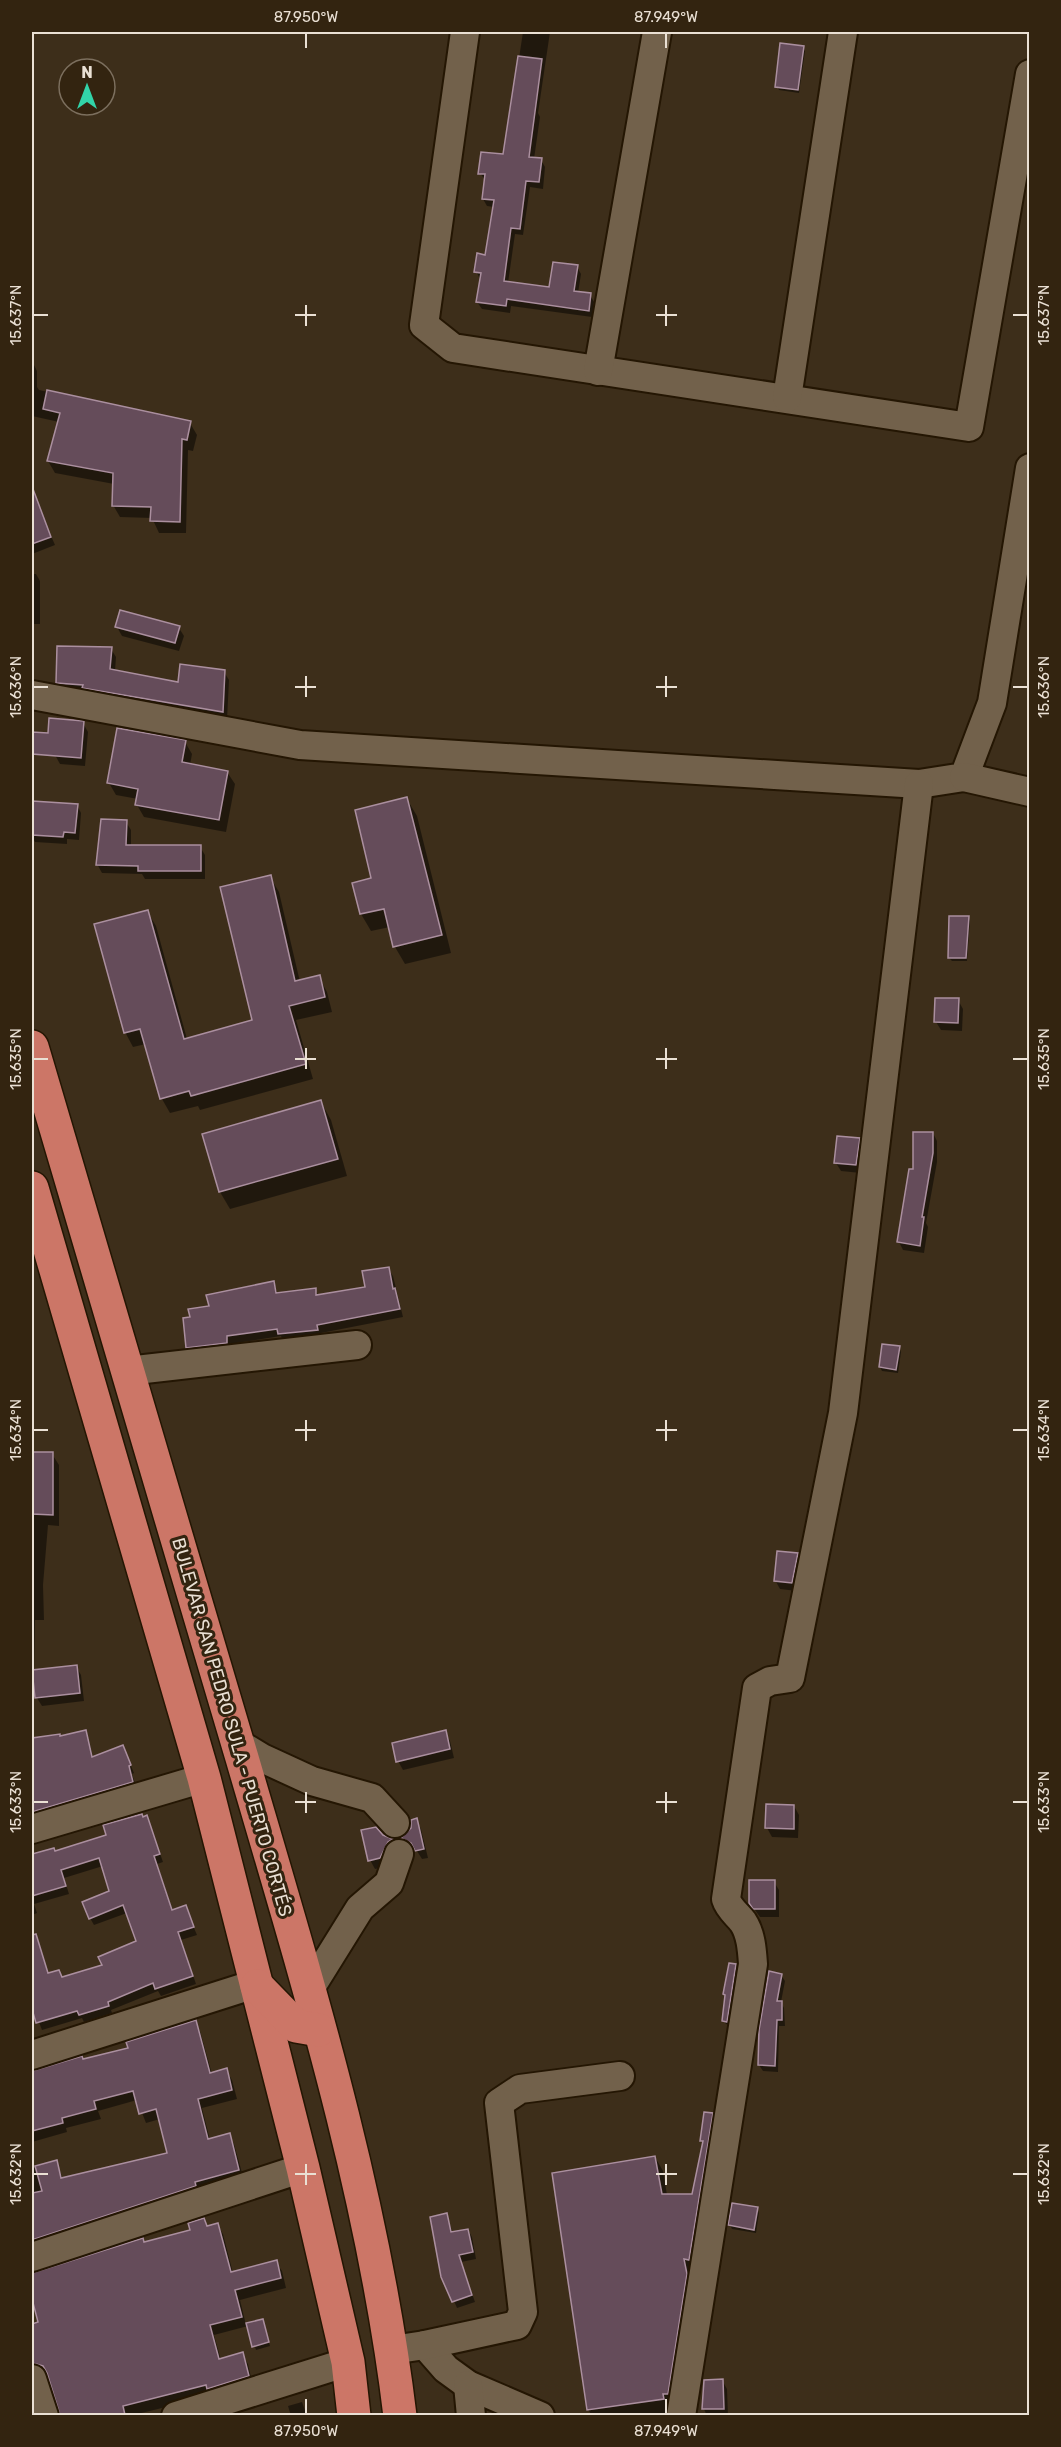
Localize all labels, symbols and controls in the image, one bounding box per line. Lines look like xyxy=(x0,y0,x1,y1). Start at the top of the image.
text: 87.950°W xyxy=(274,8,338,26)
text: 87.949°W xyxy=(634,8,698,26)
north arrow xyxy=(57,57,117,117)
text: N xyxy=(81,63,93,82)
text: 15.637°N xyxy=(7,285,25,345)
text: 15.637°N xyxy=(1035,285,1053,345)
text: 15.636°N xyxy=(7,656,25,718)
text: 15.636°N xyxy=(1035,656,1053,718)
text: 15.635°N xyxy=(7,1028,25,1090)
text: 15.635°N xyxy=(1035,1028,1053,1090)
text: 15.634°N xyxy=(7,1399,25,1461)
text: 15.634°N xyxy=(1035,1399,1053,1461)
street label: BULEVAR SAN PEDRO SULA - PUERTO CORTÉS xyxy=(167,1535,297,1919)
text: 15.633°N xyxy=(7,1771,25,1833)
text: 15.633°N xyxy=(1035,1771,1053,1833)
text: 15.632°N xyxy=(7,2143,25,2205)
text: 15.632°N xyxy=(1035,2143,1053,2205)
text: 87.950°W xyxy=(274,2422,338,2440)
text: 87.949°W xyxy=(634,2422,698,2440)

